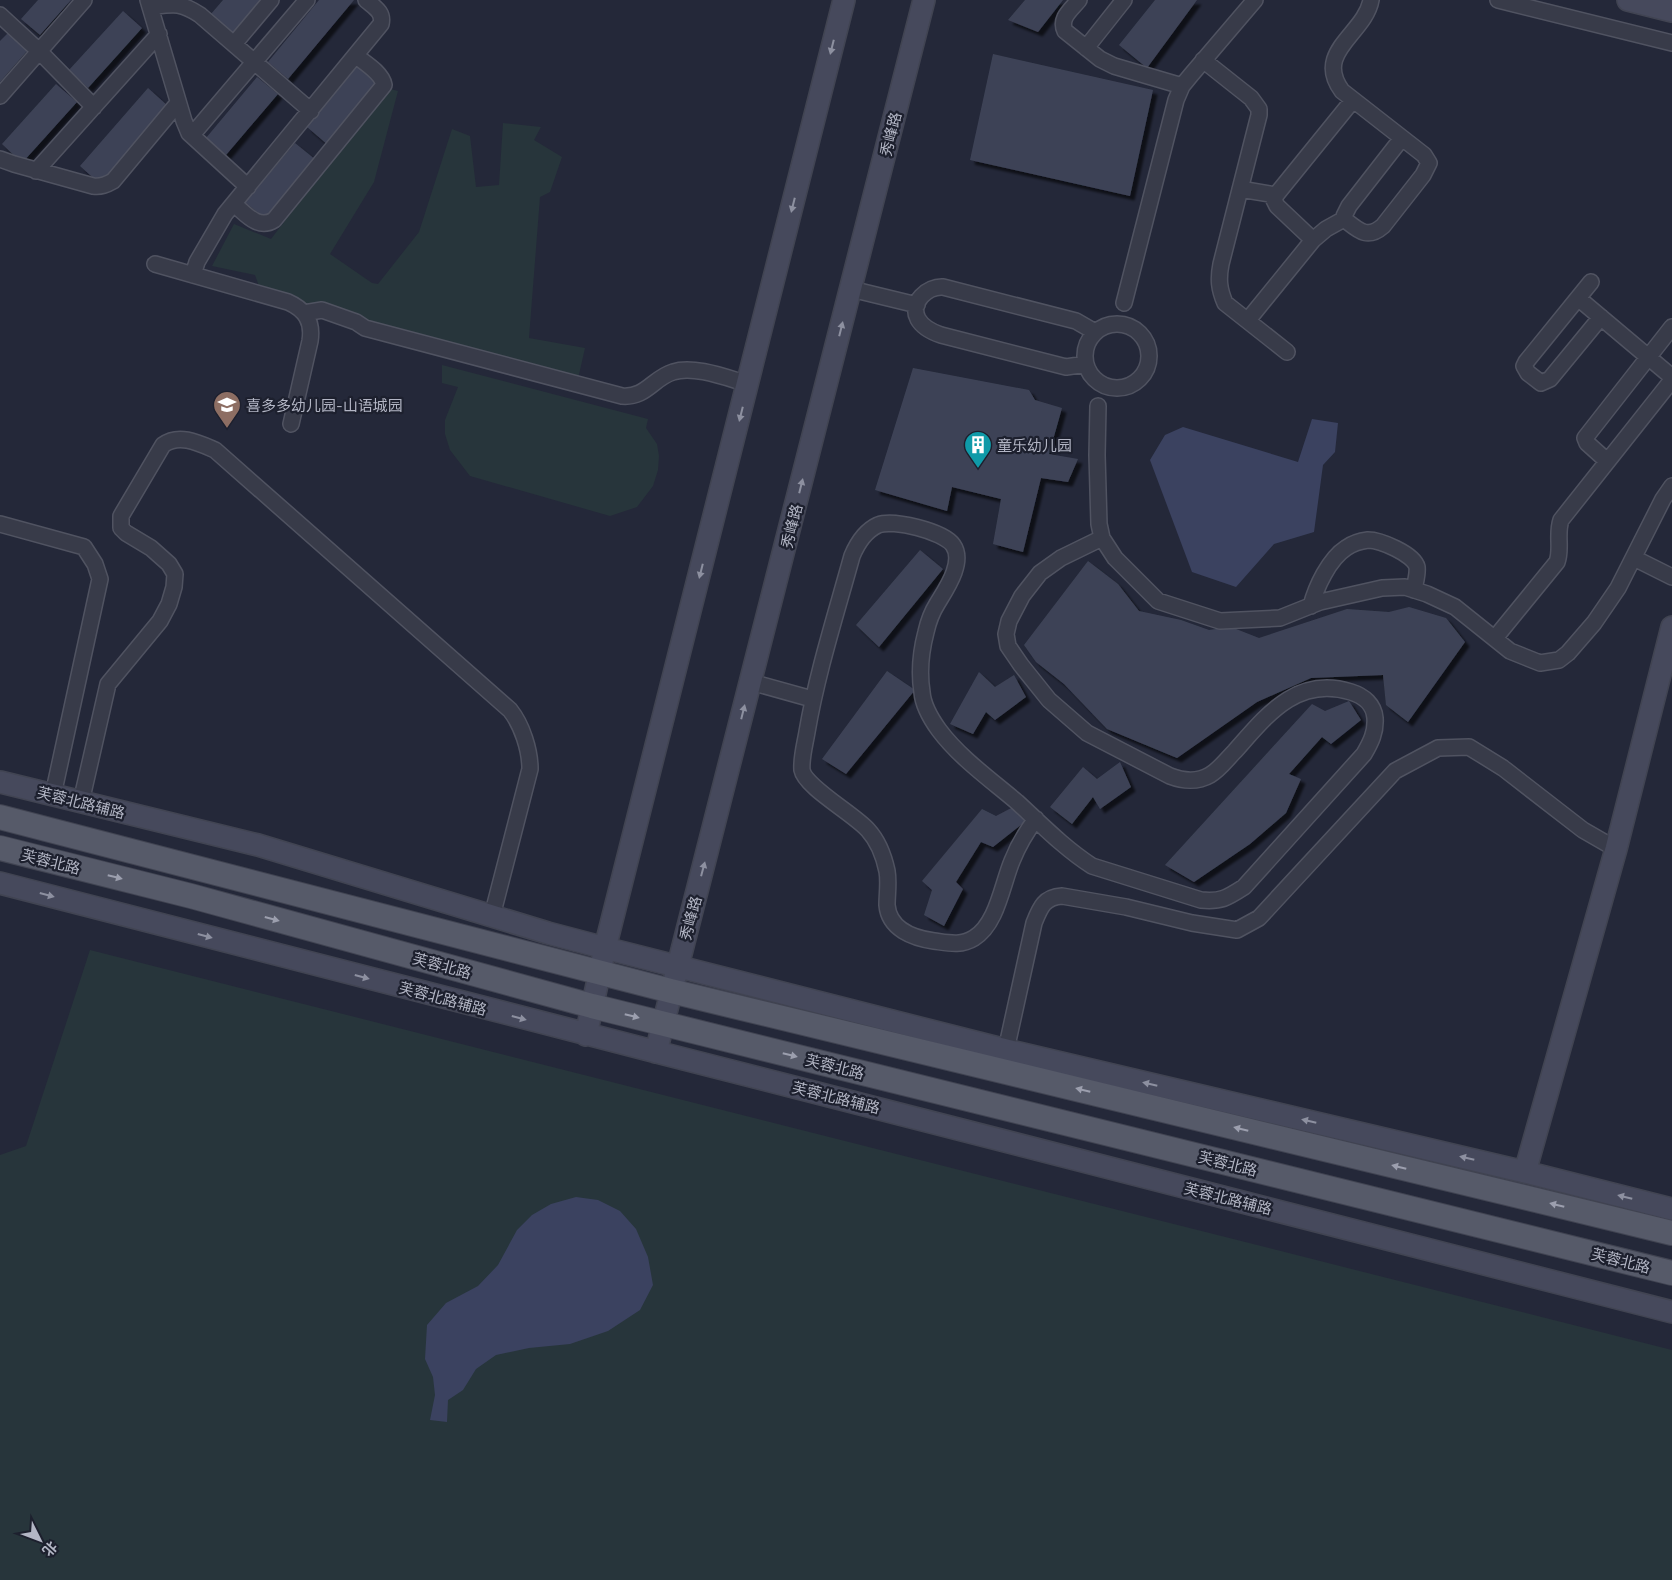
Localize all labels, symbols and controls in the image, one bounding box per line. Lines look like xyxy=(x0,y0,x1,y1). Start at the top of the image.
one-way arrow xyxy=(828,40,836,55)
street label: 秀峰路 xyxy=(876,110,904,158)
one-way arrow xyxy=(789,197,797,212)
one-way arrow xyxy=(837,321,845,337)
school or university icon: 喜多多幼儿园-山语城园 xyxy=(212,390,242,429)
place label: 喜多多幼儿园-山语城园 xyxy=(246,396,403,414)
one-way arrow xyxy=(737,406,745,421)
building icon: 童乐幼儿园 xyxy=(963,430,993,469)
place label: 童乐幼儿园 xyxy=(997,436,1072,454)
one-way arrow xyxy=(797,479,805,494)
street label: 秀峰路 xyxy=(777,502,805,550)
one-way arrow xyxy=(697,563,705,579)
one-way arrow xyxy=(739,704,747,719)
street label: 芙蓉北路辅路 xyxy=(35,782,127,822)
street label: 芙蓉北路 xyxy=(20,845,82,877)
one-way arrow xyxy=(699,862,707,877)
one-way arrow xyxy=(108,873,123,881)
one-way arrow xyxy=(40,892,55,900)
street label: 秀峰路 xyxy=(675,894,705,942)
one-way arrow xyxy=(265,915,280,923)
one-way arrow xyxy=(197,932,212,940)
street label: 芙蓉北路 xyxy=(411,949,473,981)
one-way arrow xyxy=(354,973,369,981)
street label: 芙蓉北路辅路 xyxy=(397,978,489,1018)
one-way arrow xyxy=(624,1012,639,1020)
one-way arrow xyxy=(512,1014,527,1022)
street label: 芙蓉北路 xyxy=(804,1050,866,1082)
one-way arrow xyxy=(782,1051,797,1059)
street label: 芙蓉北路辅路 xyxy=(790,1077,882,1117)
one-way arrow xyxy=(1143,1080,1158,1088)
one-way arrow xyxy=(1075,1086,1090,1094)
one-way arrow xyxy=(1301,1117,1316,1125)
one-way arrow xyxy=(1233,1124,1248,1132)
street label: 芙蓉北路 xyxy=(1197,1147,1259,1179)
one-way arrow xyxy=(1459,1154,1474,1162)
one-way arrow xyxy=(1391,1163,1406,1171)
street label: 芙蓉北路辅路 xyxy=(1182,1178,1274,1218)
one-way arrow xyxy=(1617,1193,1632,1201)
one-way arrow xyxy=(1549,1201,1564,1209)
street label: 芙蓉北路 xyxy=(1590,1244,1652,1276)
north arrow xyxy=(15,1515,65,1565)
text: 北 xyxy=(39,1538,61,1560)

